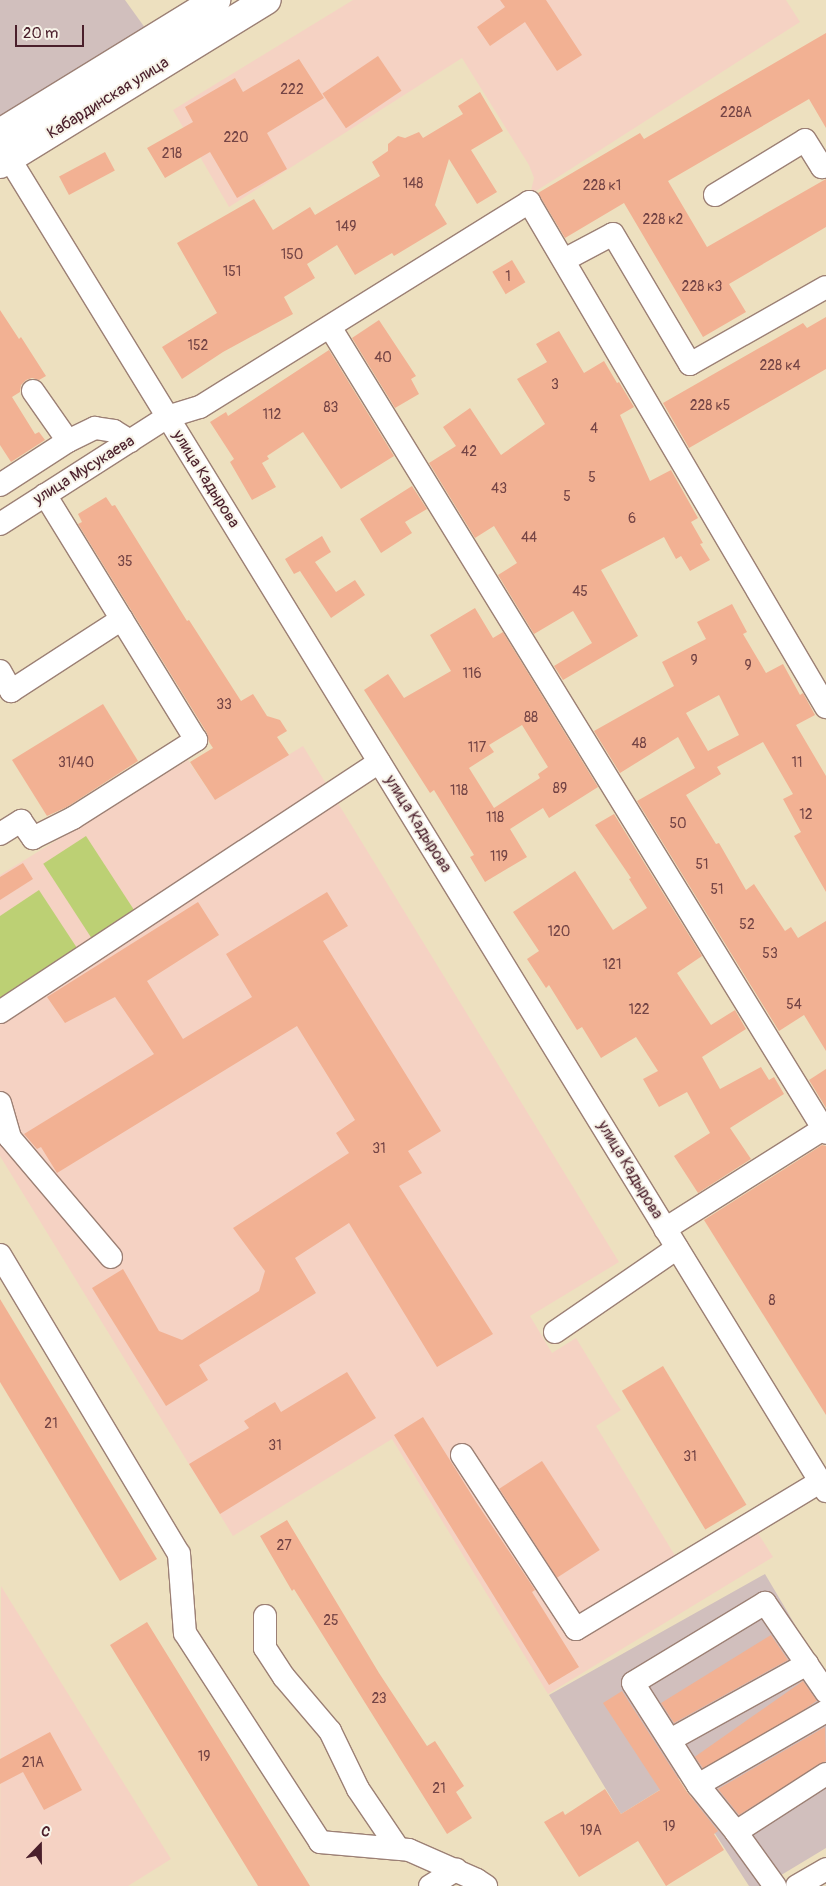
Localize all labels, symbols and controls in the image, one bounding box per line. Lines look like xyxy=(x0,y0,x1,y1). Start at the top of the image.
scale bar xyxy=(18,15,86,47)
text: 20 m xyxy=(23,24,58,43)
street label: Кабардинская улица xyxy=(44,53,172,143)
house number: 222 xyxy=(280,82,304,98)
house number: 228А xyxy=(720,105,752,121)
house number: 220 xyxy=(223,130,249,146)
house number: 218 xyxy=(162,146,182,162)
house number: 148 xyxy=(403,176,423,192)
house number: 228 к1 xyxy=(583,178,621,194)
house number: 228 к2 xyxy=(643,212,683,228)
house number: 149 xyxy=(336,219,356,235)
house number: 150 xyxy=(281,247,303,263)
house number: 151 xyxy=(223,264,241,280)
house number: 1 xyxy=(505,269,511,285)
house number: 228 к3 xyxy=(682,279,722,295)
house number: 152 xyxy=(188,338,208,354)
house number: 40 xyxy=(374,350,392,366)
house number: 228 к4 xyxy=(759,358,801,374)
house number: 3 xyxy=(551,377,559,393)
house number: 228 к5 xyxy=(690,398,730,414)
house number: 83 xyxy=(324,400,338,416)
house number: 112 xyxy=(263,407,281,423)
house number: 4 xyxy=(590,421,598,437)
street label: улица Кадырова xyxy=(168,427,244,531)
street label: улица Мусукаева xyxy=(30,431,138,509)
house number: 42 xyxy=(461,444,477,460)
house number: 5 xyxy=(588,470,596,486)
house number: 43 xyxy=(491,481,507,497)
house number: 5 xyxy=(563,489,571,505)
house number: 6 xyxy=(628,511,636,527)
house number: 44 xyxy=(521,530,537,546)
house number: 35 xyxy=(117,554,133,570)
house number: 45 xyxy=(572,584,588,600)
house number: 9 xyxy=(690,653,698,669)
house number: 9 xyxy=(744,658,752,674)
house number: 116 xyxy=(462,666,482,682)
house number: 33 xyxy=(216,697,232,713)
house number: 88 xyxy=(524,710,538,726)
house number: 48 xyxy=(631,736,647,752)
house number: 117 xyxy=(468,740,486,756)
house number: 31/40 xyxy=(58,755,94,771)
house number: 11 xyxy=(792,755,802,771)
street label: улица Кадырова xyxy=(380,772,456,876)
house number: 89 xyxy=(553,781,567,797)
house number: 118 xyxy=(450,783,468,799)
house number: 12 xyxy=(799,807,813,823)
house number: 118 xyxy=(486,810,504,826)
house number: 50 xyxy=(669,816,687,832)
house number: 119 xyxy=(490,849,508,865)
house number: 51 xyxy=(695,857,709,873)
house number: 51 xyxy=(710,882,724,898)
house number: 52 xyxy=(739,917,755,933)
house number: 120 xyxy=(548,924,570,940)
house number: 53 xyxy=(762,946,778,962)
house number: 121 xyxy=(603,957,621,973)
house number: 54 xyxy=(786,997,802,1013)
house number: 122 xyxy=(628,1002,650,1018)
street label: улица Кадырова xyxy=(593,1117,667,1223)
house number: 31 xyxy=(372,1141,386,1157)
house number: 8 xyxy=(768,1293,776,1309)
house number: 21 xyxy=(44,1416,58,1432)
house number: 31 xyxy=(268,1438,282,1454)
house number: 31 xyxy=(683,1449,697,1465)
house number: 27 xyxy=(276,1538,292,1554)
house number: 25 xyxy=(323,1613,339,1629)
house number: 23 xyxy=(371,1691,387,1707)
house number: 19 xyxy=(198,1749,210,1765)
house number: 21А xyxy=(22,1755,44,1771)
house number: 21 xyxy=(432,1781,446,1797)
house number: 19 xyxy=(663,1819,675,1835)
north arrow xyxy=(15,1821,65,1871)
text: С xyxy=(39,1822,53,1841)
house number: 19А xyxy=(580,1823,602,1839)

